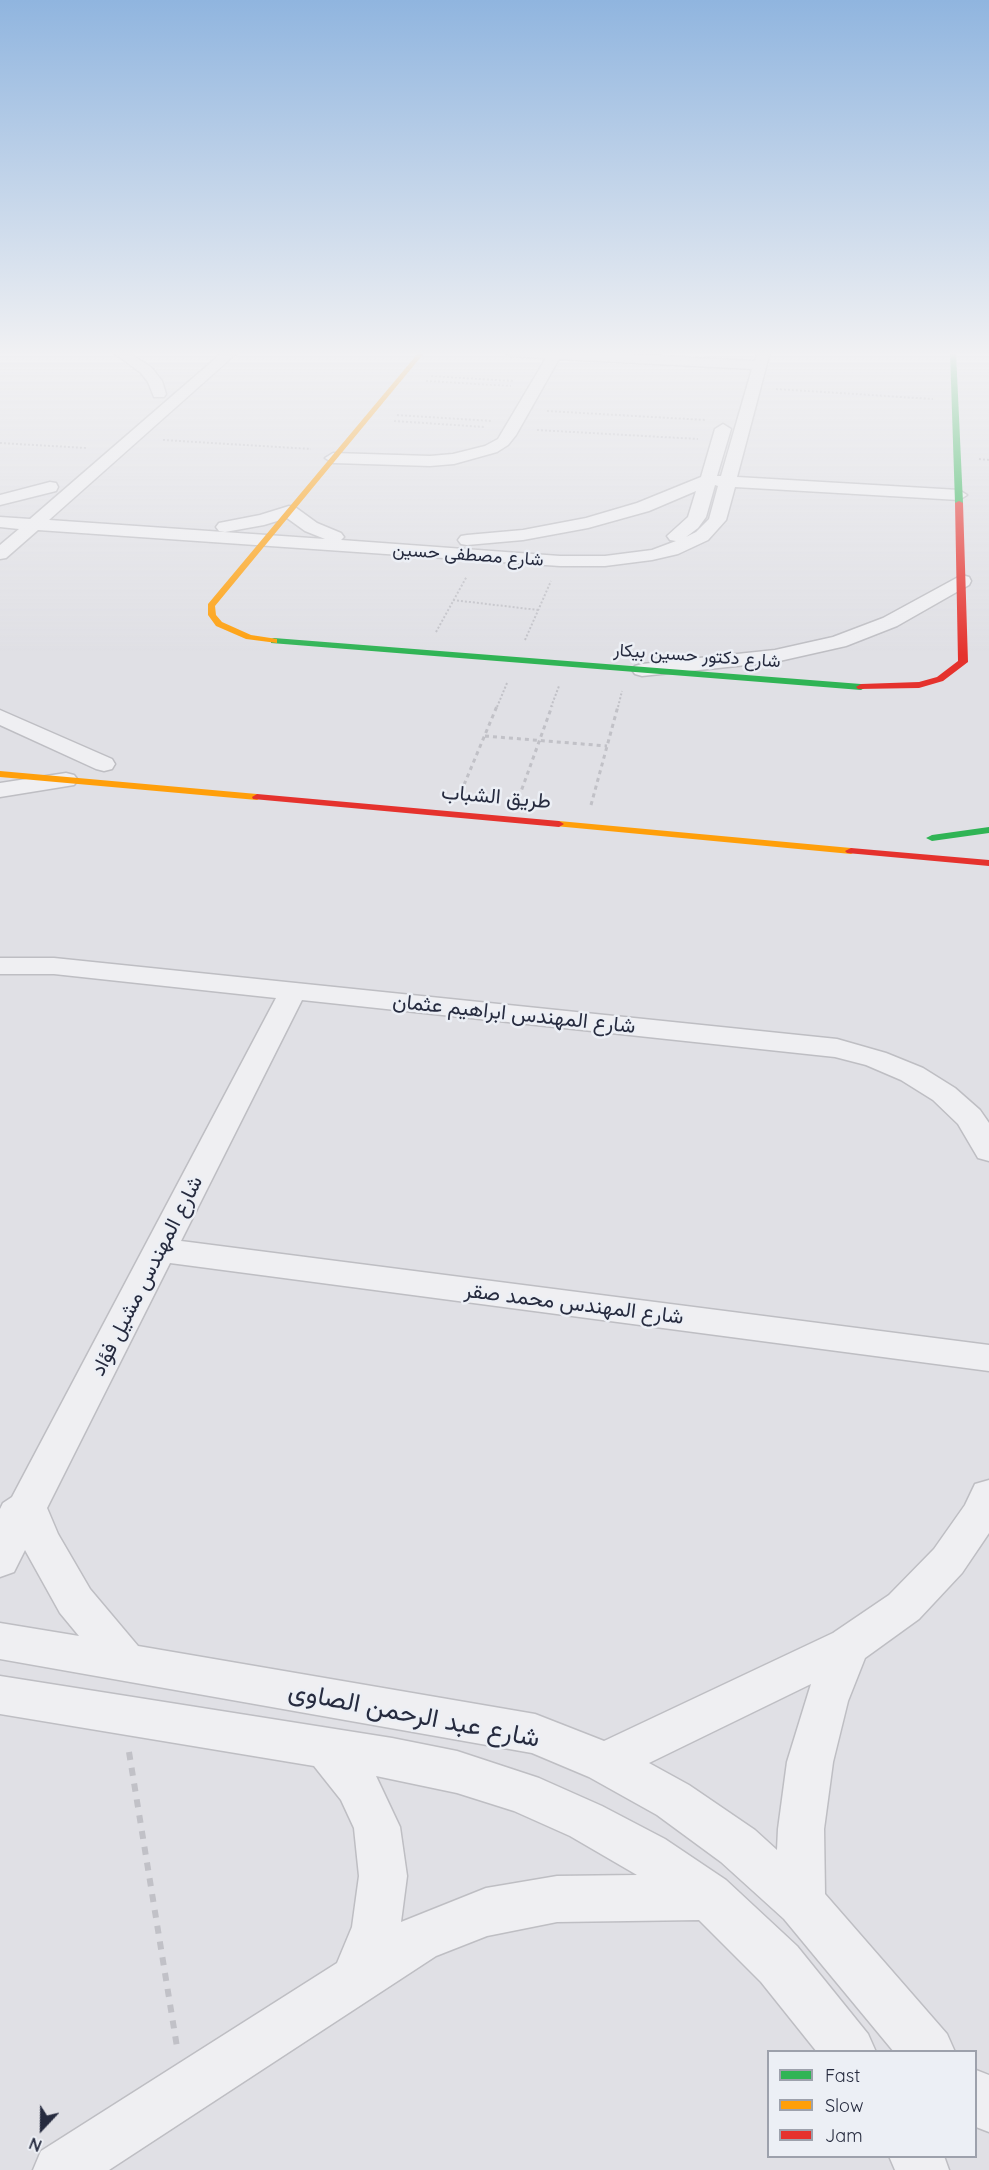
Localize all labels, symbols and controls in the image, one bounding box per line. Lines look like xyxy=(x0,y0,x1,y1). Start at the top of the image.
street label: شارع مصطفى حسين xyxy=(392,539,544,571)
street label: شارع دكتور حسين بيكار xyxy=(613,639,781,673)
street label: طريق الشباب xyxy=(440,780,552,814)
street label: شارع المهندس ابراهيم عثمان xyxy=(391,989,637,1039)
street label: شارع المهندس مشيل فؤاد xyxy=(86,1172,208,1380)
street label: شارع المهندس محمد صقر xyxy=(463,1278,685,1330)
street label: شارع عبد الرحمن الصاوى xyxy=(286,1675,542,1755)
legend xyxy=(767,2050,977,2158)
text: Fast xyxy=(825,2064,860,2087)
text: Slow xyxy=(825,2094,863,2117)
north arrow xyxy=(12,2098,72,2158)
text: Jam xyxy=(825,2124,863,2147)
text: N xyxy=(26,2133,44,2156)

